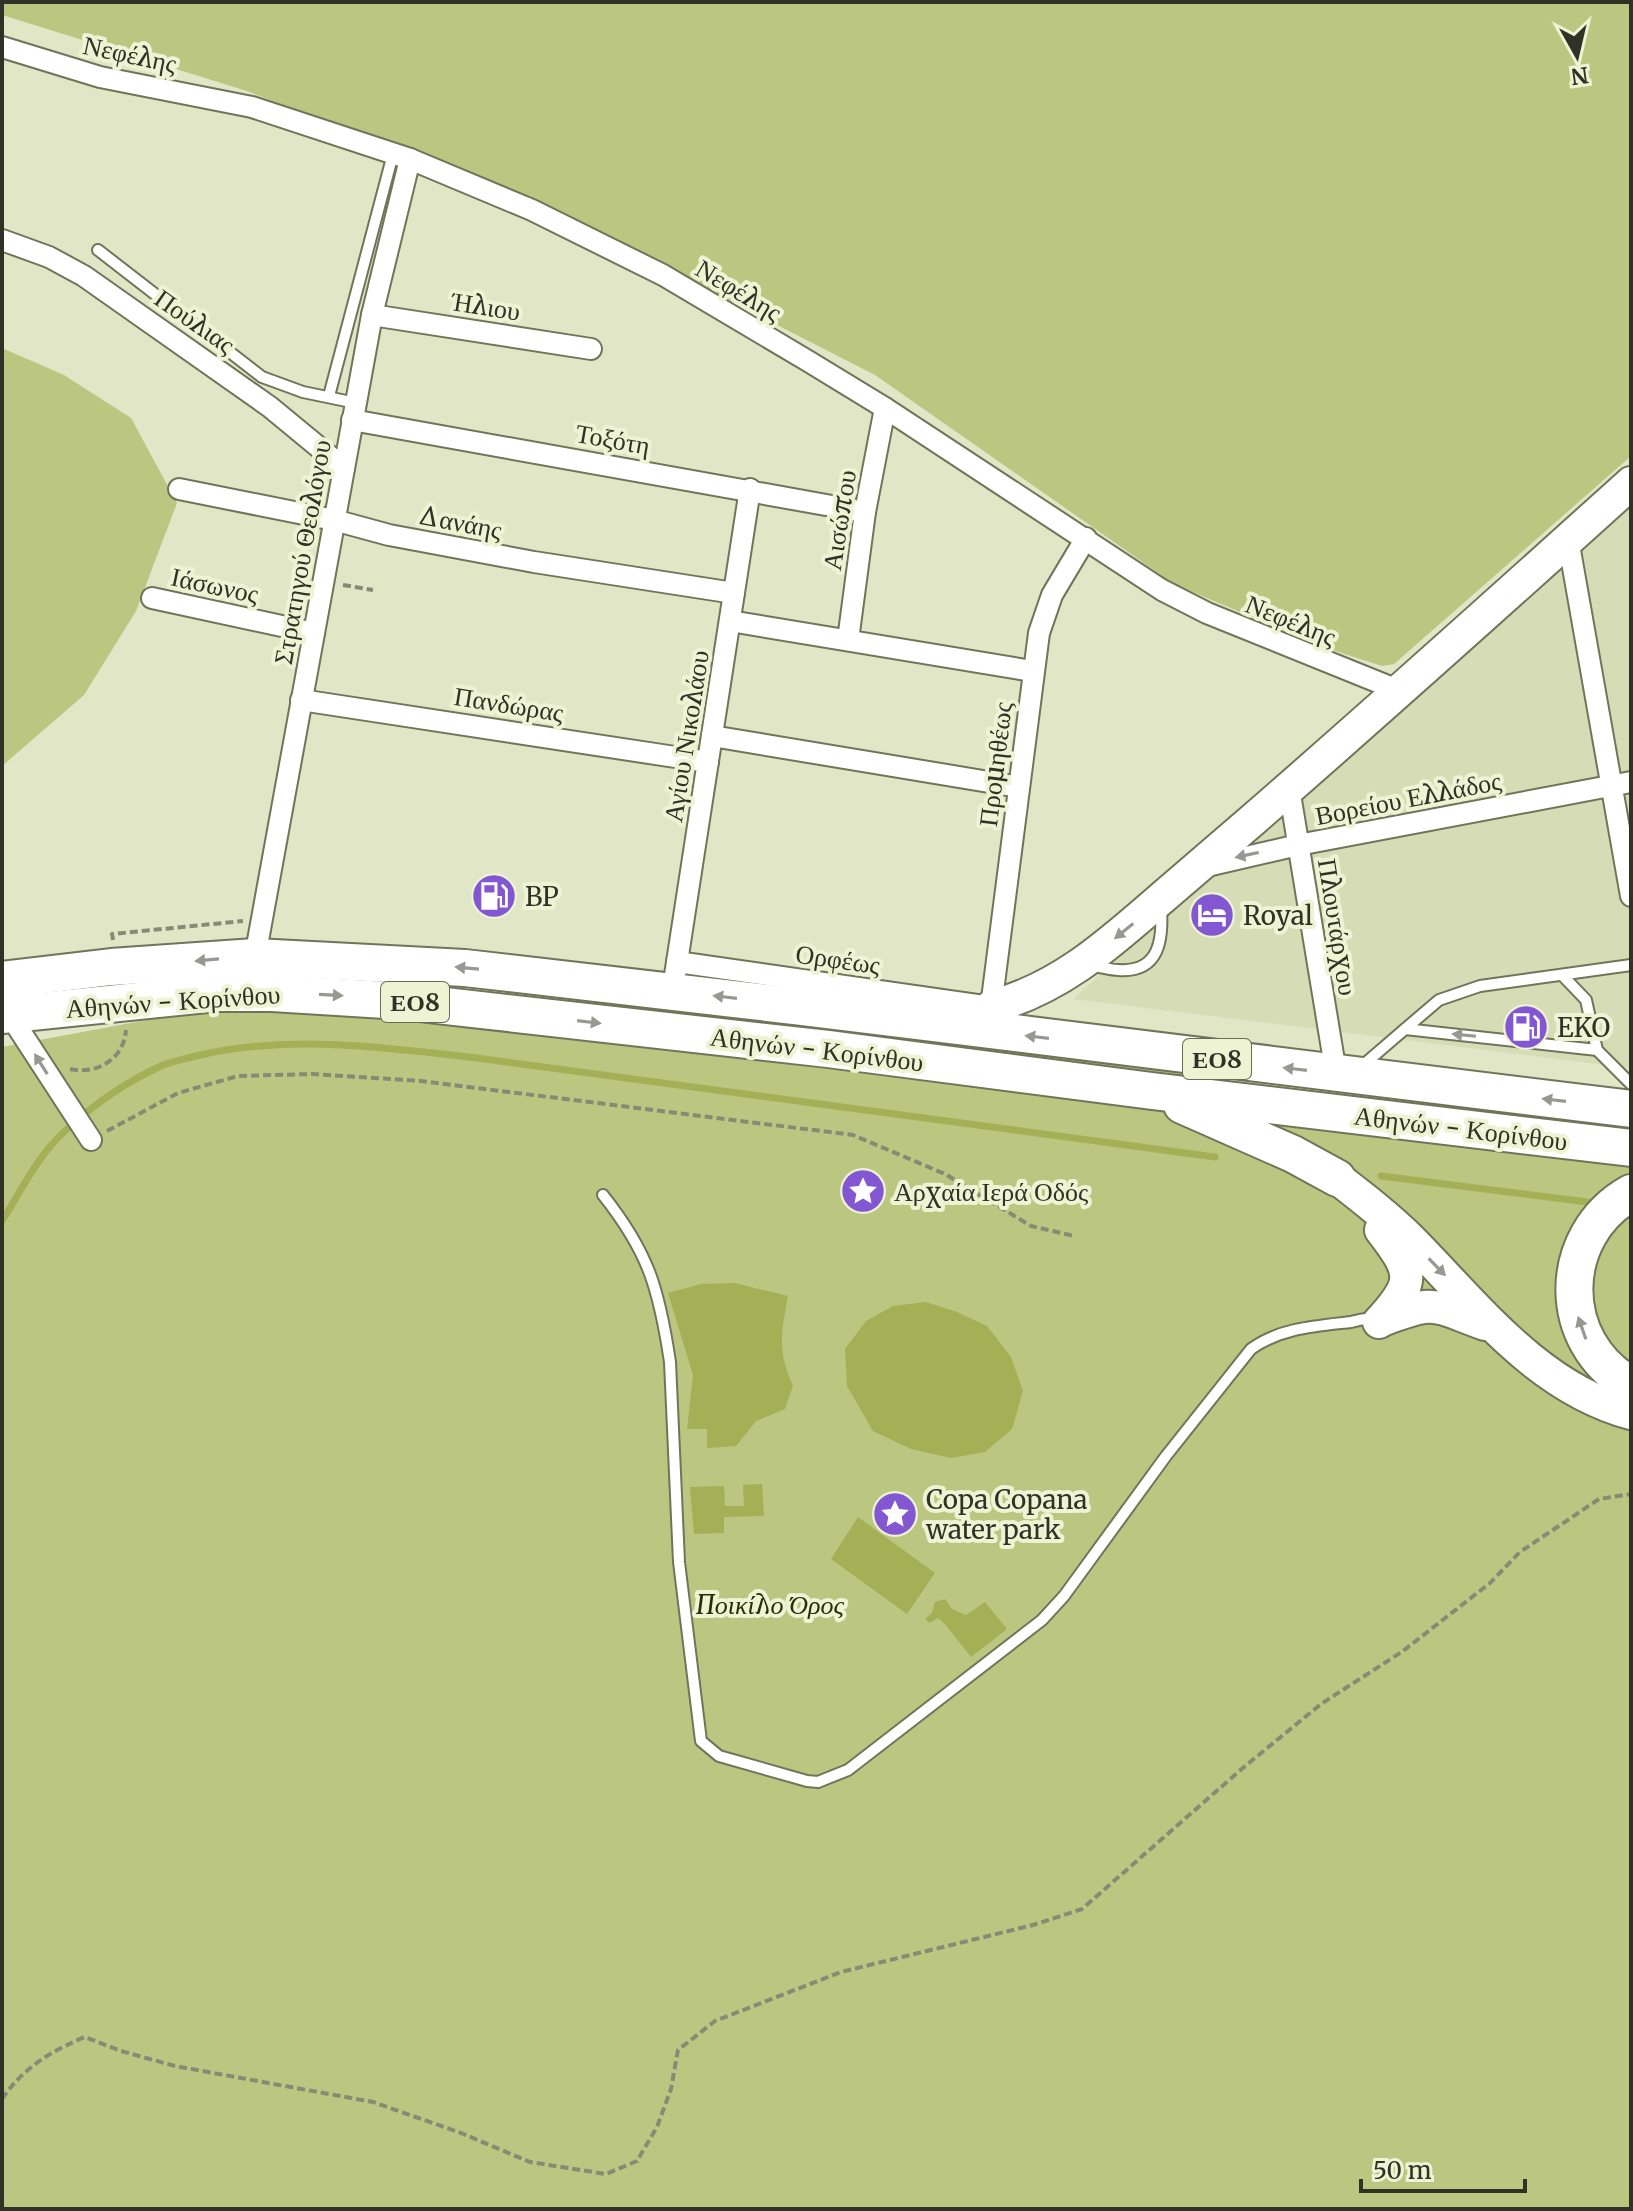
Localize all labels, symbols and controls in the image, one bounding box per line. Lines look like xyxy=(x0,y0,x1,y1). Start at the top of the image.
north arrow xyxy=(1537,16,1617,96)
street label: Νεφέλης xyxy=(80,28,180,80)
text: N xyxy=(1569,61,1590,91)
street label: Νεφέλης xyxy=(690,251,789,329)
street label: Πούλιας xyxy=(148,281,242,361)
street label: Ήλιου xyxy=(448,284,523,328)
street label: Τοξότη xyxy=(573,416,653,462)
street label: Στρατηγού Θεολόγου xyxy=(266,437,338,667)
street label: Αισώπου xyxy=(815,468,863,572)
street label: Δανάης xyxy=(415,498,506,546)
street label: Ιάσωνος xyxy=(168,560,262,610)
street label: Νεφέλης xyxy=(1241,587,1342,653)
street label: Αγίου Νικολάου xyxy=(656,648,716,824)
street label: Πανδώρας xyxy=(452,679,567,729)
street label: Προμηθέως xyxy=(971,699,1019,828)
street label: Βορείου Ελλάδος xyxy=(1312,764,1504,832)
one-way arrow xyxy=(1234,849,1259,862)
street label: Πλουτάρχου xyxy=(1311,856,1365,998)
fuel station icon: BP xyxy=(470,872,518,920)
place label: BP xyxy=(525,880,559,913)
hotel icon: Royal xyxy=(1188,891,1236,939)
place label: Royal xyxy=(1243,899,1313,932)
one-way arrow xyxy=(1114,922,1134,938)
street label: Ορφέως xyxy=(794,937,883,981)
one-way arrow xyxy=(194,954,219,967)
one-way arrow xyxy=(454,961,479,974)
street label: Αθηνών - Κορίνθου xyxy=(65,977,281,1025)
road number: ΕΟ8 xyxy=(381,982,449,1022)
one-way arrow xyxy=(319,989,344,1002)
one-way arrow xyxy=(712,991,737,1004)
fuel station icon: EKO xyxy=(1502,1003,1550,1051)
place label: EKO xyxy=(1557,1011,1610,1044)
one-way arrow xyxy=(577,1016,602,1029)
street label: Αθηνών - Κορίνθου xyxy=(708,1020,926,1078)
one-way arrow xyxy=(1451,1029,1476,1042)
one-way arrow xyxy=(1025,1030,1050,1043)
road number: ΕΟ8 xyxy=(1183,1039,1251,1079)
one-way arrow xyxy=(34,1053,48,1075)
one-way arrow xyxy=(1283,1062,1308,1075)
one-way arrow xyxy=(1541,1093,1566,1106)
street label: Αθηνών - Κορίνθου xyxy=(1352,1099,1570,1157)
place icon: Αρχαία Ιερά Οδός xyxy=(839,1167,887,1215)
place label: Αρχαία Ιερά Οδός xyxy=(894,1175,1089,1208)
one-way arrow xyxy=(1427,1257,1446,1276)
one-way arrow xyxy=(1575,1316,1587,1340)
place label: Copa Copana water park xyxy=(925,1483,1088,1546)
place icon: Copa Copana water park xyxy=(871,1490,919,1538)
park label: Ποικίλο Όρος xyxy=(696,1588,845,1621)
scale bar xyxy=(1361,2143,1525,2193)
text: 50 m xyxy=(1373,2155,1432,2186)

